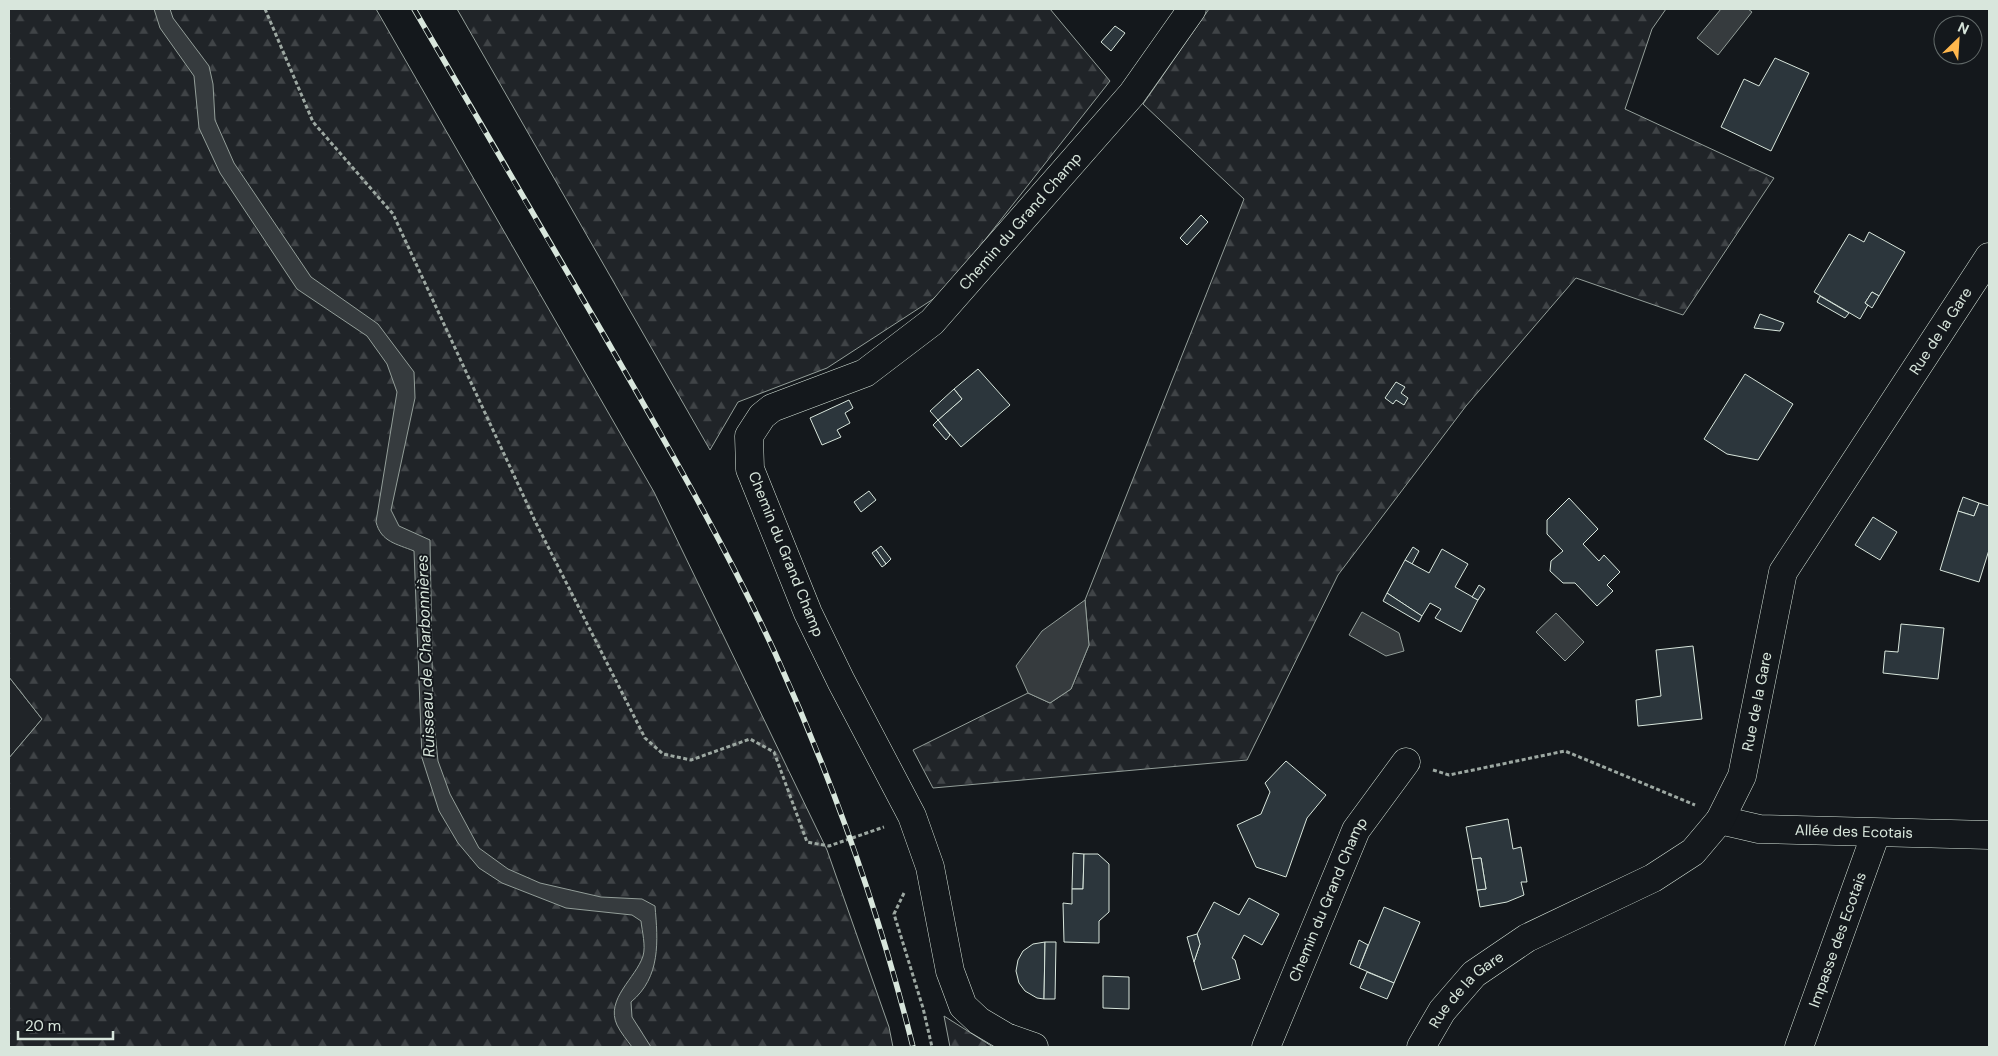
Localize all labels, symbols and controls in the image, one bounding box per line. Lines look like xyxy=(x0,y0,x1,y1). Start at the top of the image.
north arrow xyxy=(1933,15,1983,65)
text: N xyxy=(1955,18,1972,39)
street label: Chemin du Grand Champ xyxy=(954,148,1086,294)
street label: Rue de la Gare xyxy=(1905,283,1977,379)
street label: Chemin du Grand Champ xyxy=(744,468,828,640)
water label: Ruisseau de Charbonnières xyxy=(411,554,440,758)
street label: Rue de la Gare xyxy=(1737,650,1777,753)
street label: Chemin du Grand Champ xyxy=(1284,813,1372,985)
street label: Allée des Ecotais xyxy=(1795,820,1913,843)
street label: Impasse des Ecotais xyxy=(1804,869,1871,1010)
street label: Rue de la Gare xyxy=(1424,947,1508,1032)
scale bar xyxy=(18,1008,112,1040)
text: 20 m xyxy=(25,1016,61,1036)

